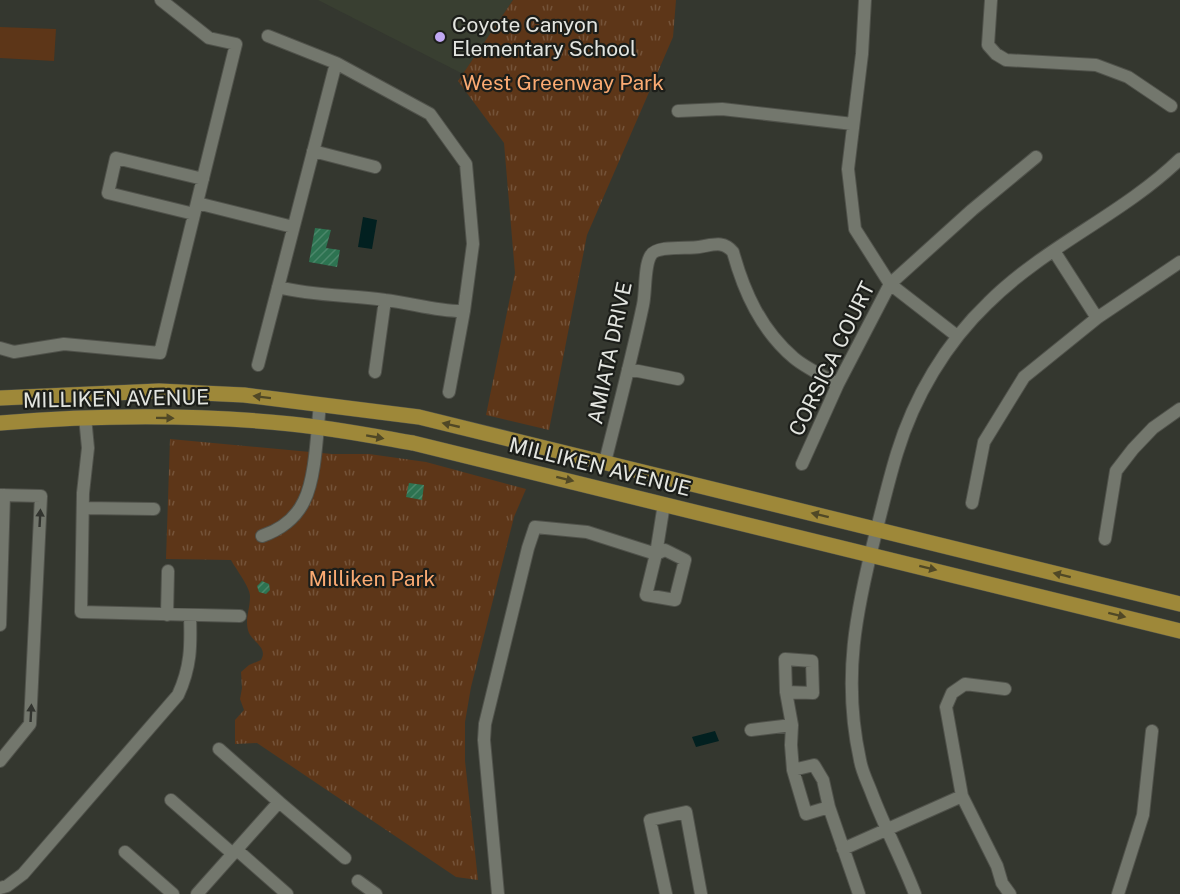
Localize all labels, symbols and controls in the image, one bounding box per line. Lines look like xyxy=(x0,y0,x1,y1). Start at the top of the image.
place label: Coyote Canyon Elementary School xyxy=(452,12,636,61)
marker: Coyote Canyon Elementary School xyxy=(433,30,447,44)
park label: West Greenway Park xyxy=(462,70,664,95)
street label: CORSICA COURT xyxy=(783,278,880,440)
street label: AMIATA DRIVE xyxy=(582,279,637,426)
street label: MILLIKEN AVENUE xyxy=(23,384,209,413)
one-way arrow xyxy=(252,392,271,402)
one-way arrow xyxy=(155,413,174,423)
one-way arrow xyxy=(441,419,460,429)
one-way arrow xyxy=(366,432,385,441)
street label: MILLIKEN AVENUE xyxy=(507,432,694,501)
one-way arrow xyxy=(556,475,575,485)
one-way arrow xyxy=(36,509,45,528)
one-way arrow xyxy=(811,510,829,520)
one-way arrow xyxy=(918,564,937,574)
park label: Milliken Park xyxy=(309,566,436,591)
one-way arrow xyxy=(1053,569,1071,579)
one-way arrow xyxy=(1108,611,1126,620)
one-way arrow xyxy=(26,703,35,722)

